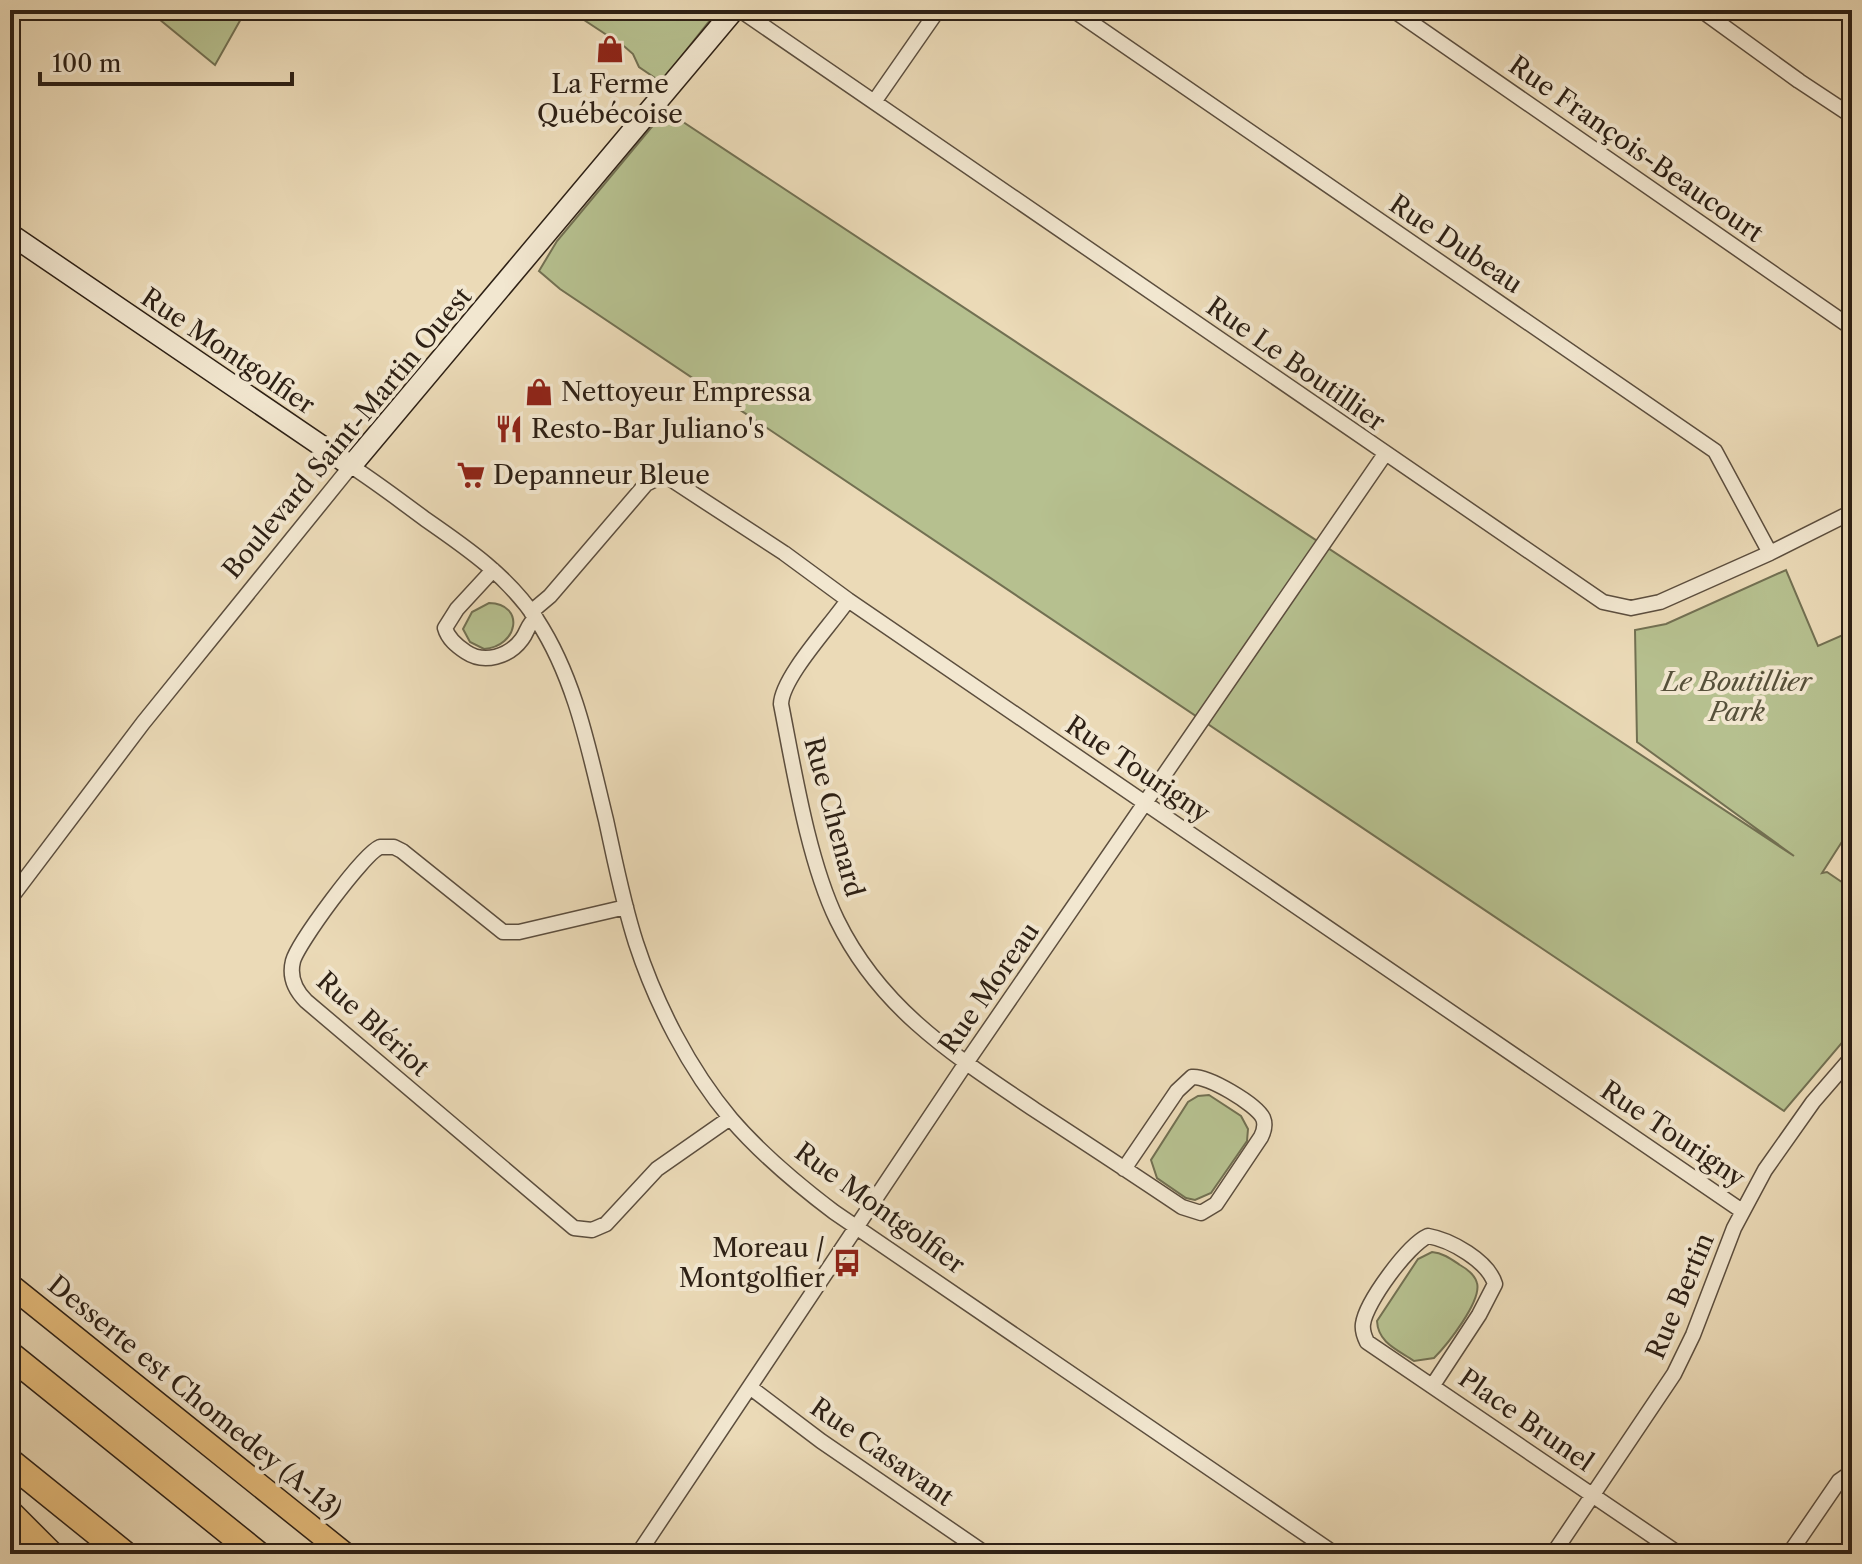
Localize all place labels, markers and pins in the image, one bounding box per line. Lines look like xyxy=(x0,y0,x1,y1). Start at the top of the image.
shop icon: La Ferme Québécoise xyxy=(595,34,625,64)
place label: La Ferme Québécoise xyxy=(537,68,683,130)
place label: Nettoyeur Empressa xyxy=(561,376,812,408)
shop icon: Nettoyeur Empressa xyxy=(524,377,554,407)
place label: Resto-Bar Juliano's xyxy=(531,413,765,445)
restaurant icon: Resto-Bar Juliano's xyxy=(494,414,524,444)
place label: Depanneur Bleue xyxy=(493,459,710,491)
supermarket icon: Depanneur Bleue xyxy=(456,460,486,490)
place label: Moreau / Montgolfier xyxy=(679,1232,825,1294)
bus stop icon: Moreau / Montgolfier xyxy=(832,1248,862,1278)

